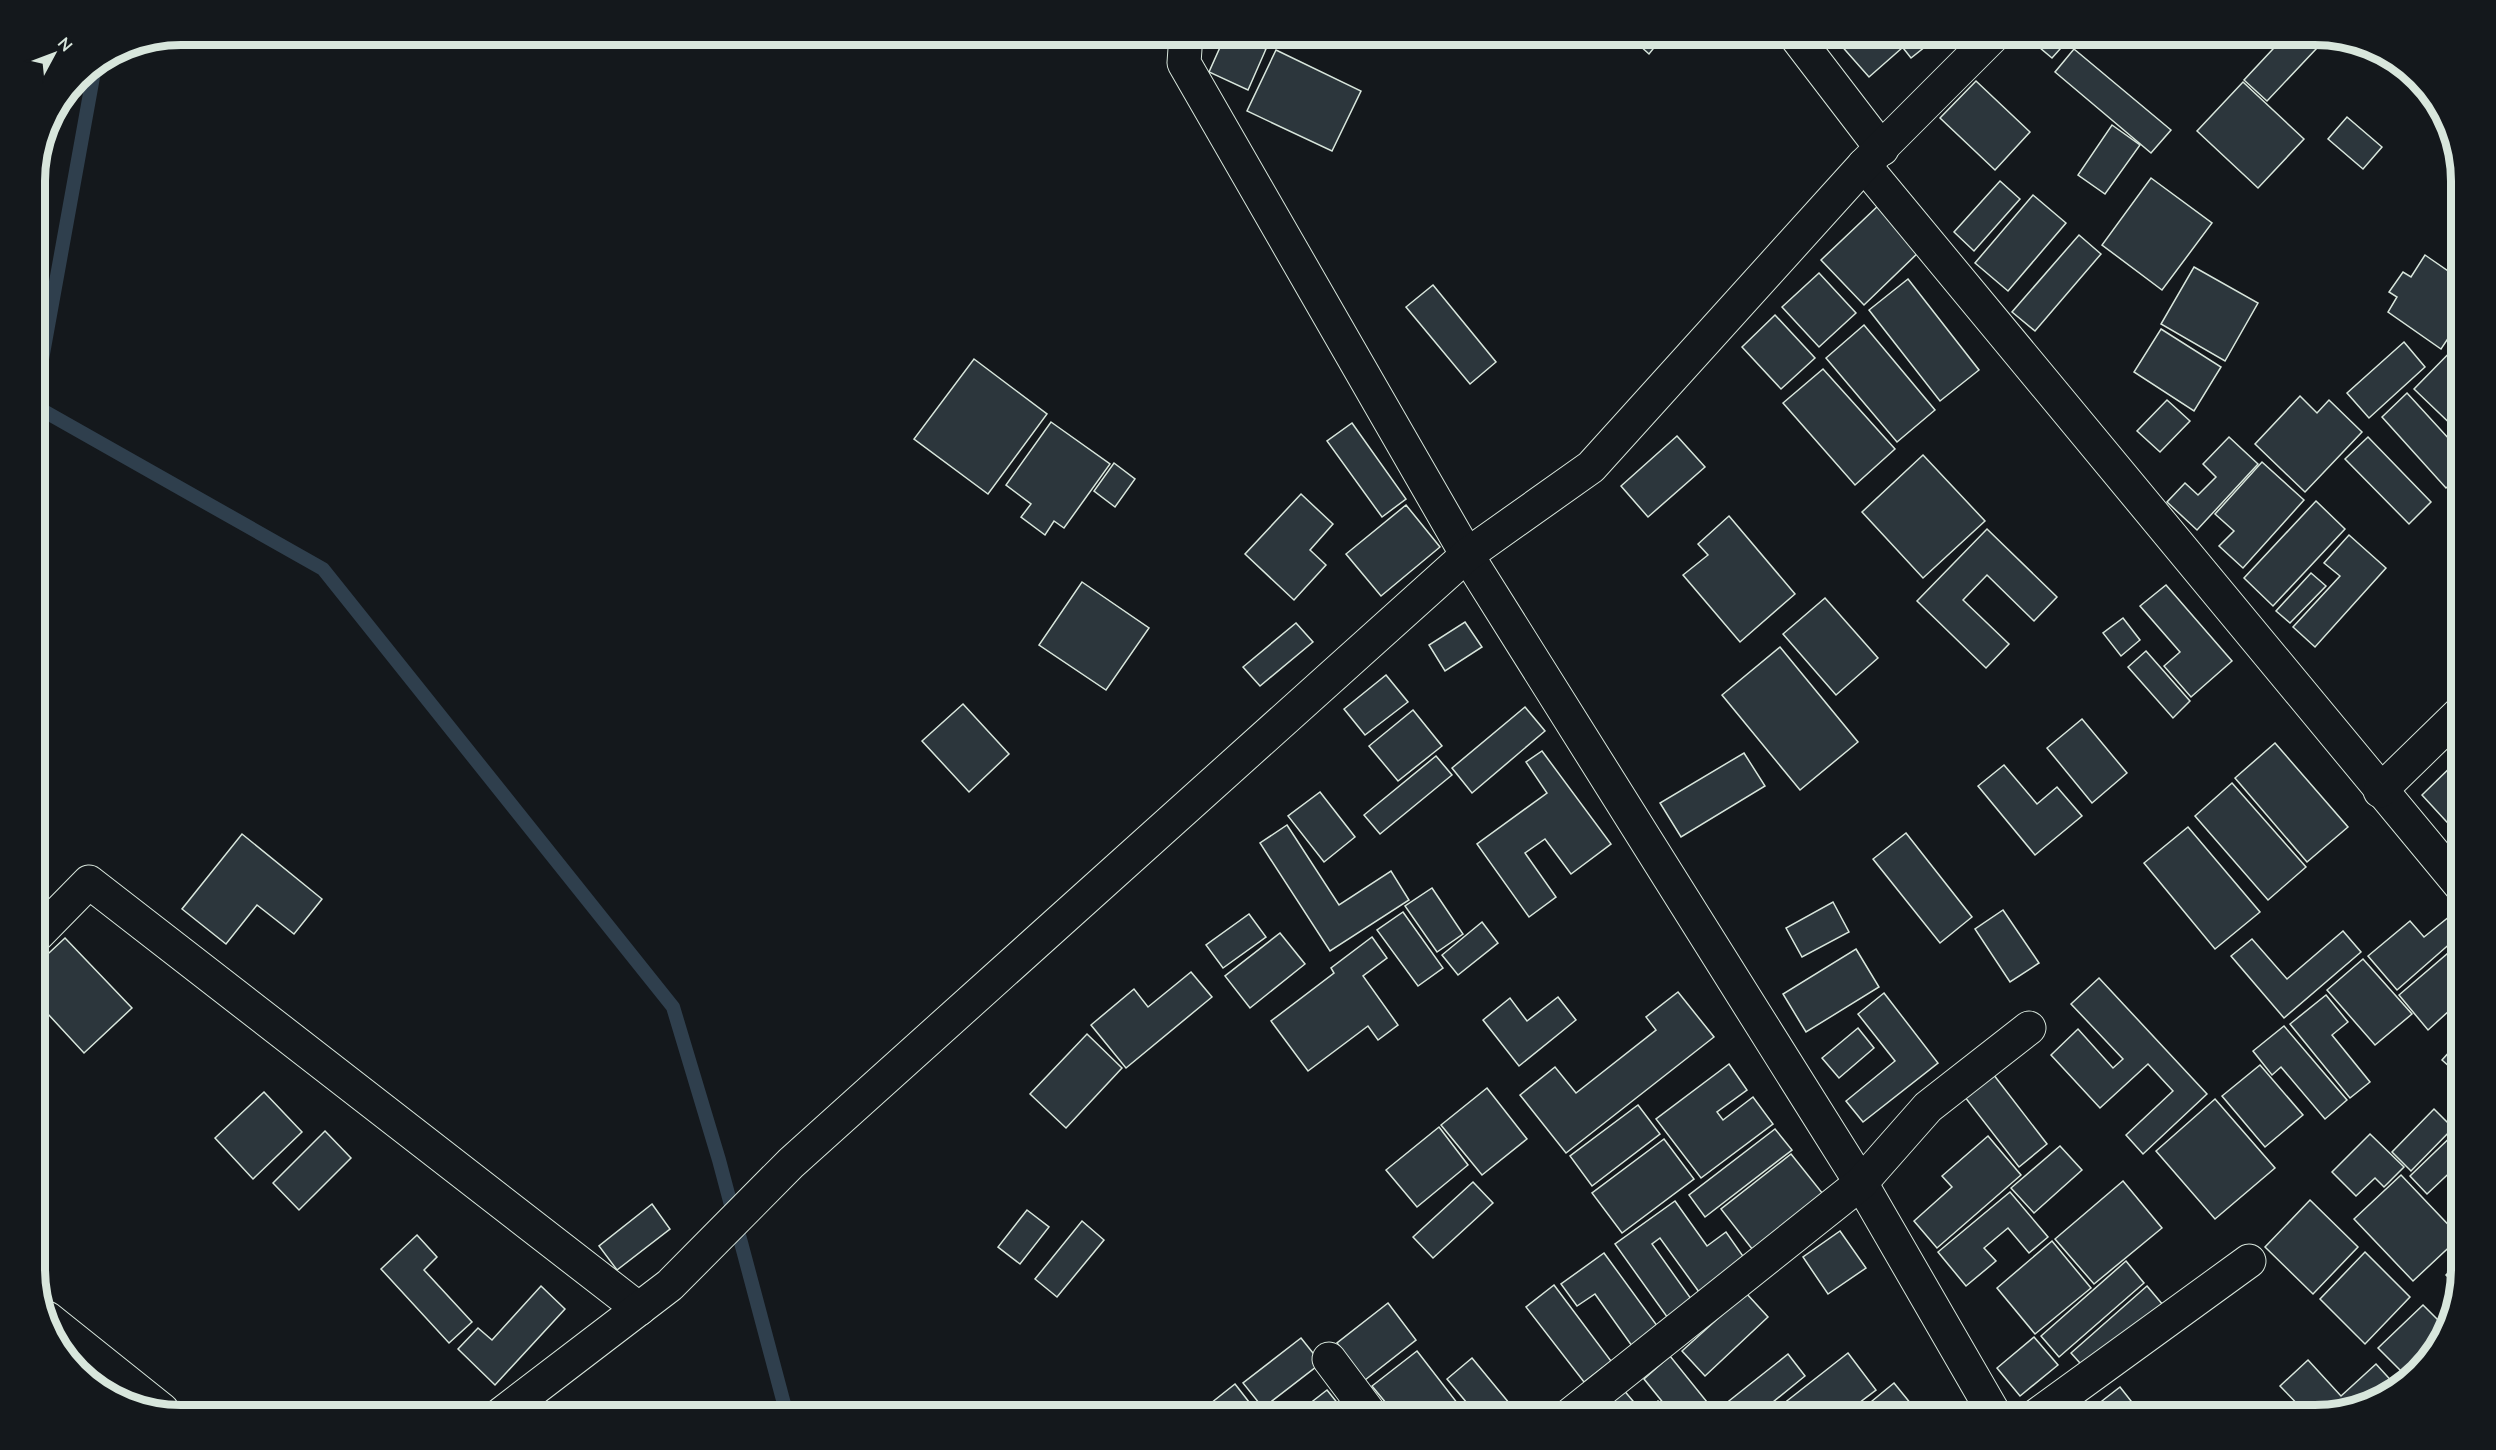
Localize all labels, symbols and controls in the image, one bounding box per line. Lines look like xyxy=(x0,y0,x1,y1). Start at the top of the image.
north arrow xyxy=(24,24,84,84)
text: N xyxy=(54,33,77,55)

